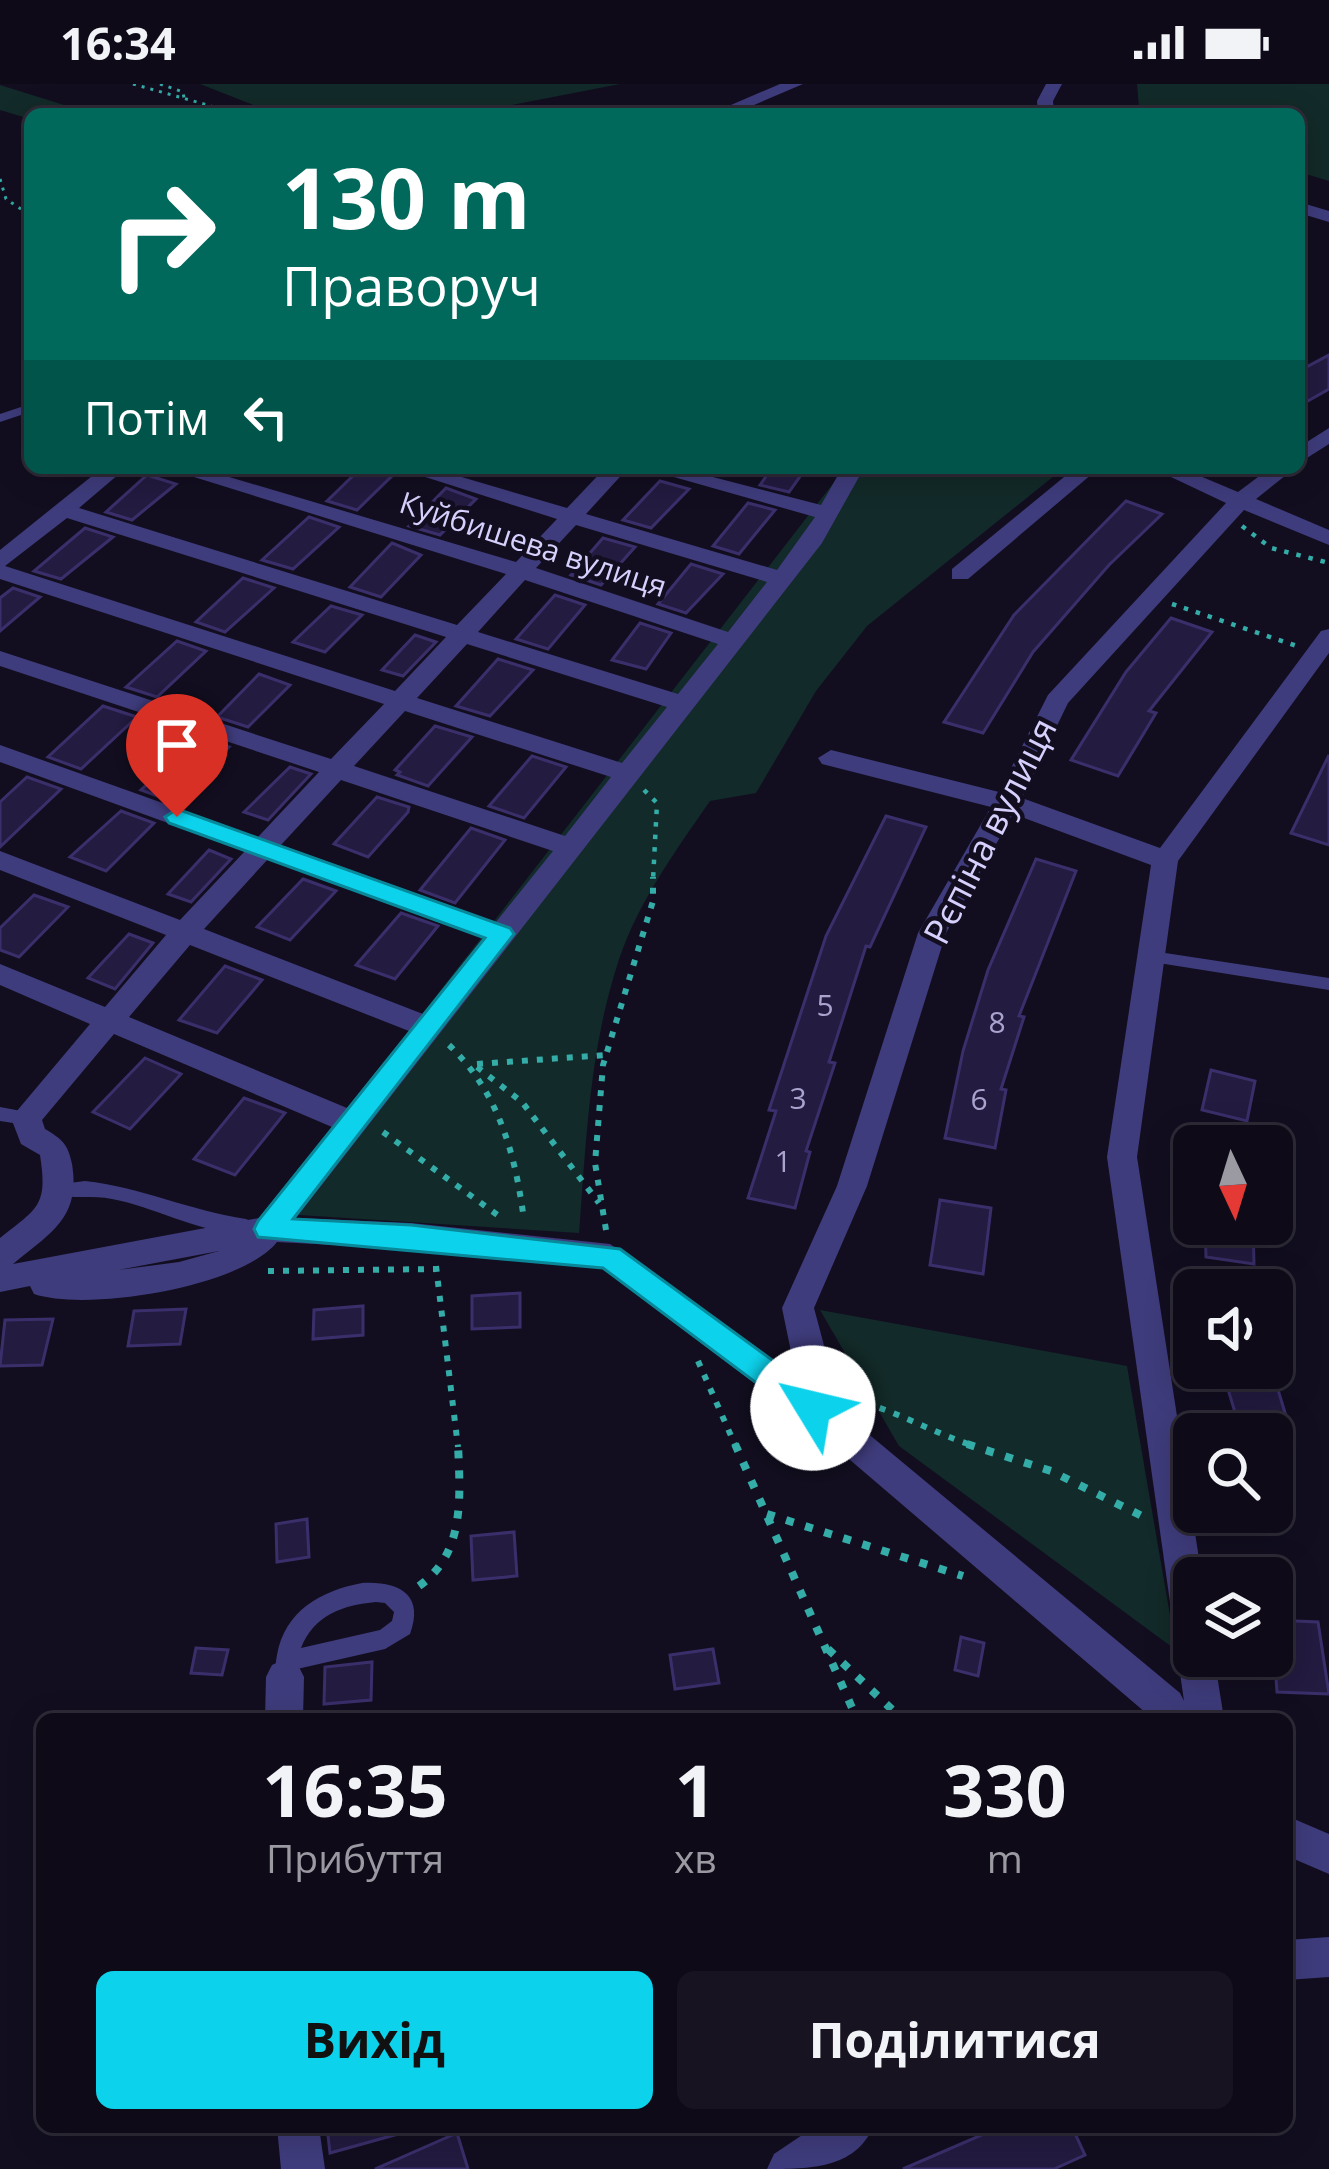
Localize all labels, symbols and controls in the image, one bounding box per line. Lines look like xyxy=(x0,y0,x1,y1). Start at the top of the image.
text: 16:34 xyxy=(60,12,176,73)
text: 130 m xyxy=(282,139,530,254)
icon: right xyxy=(84,156,240,312)
text: Праворуч xyxy=(282,248,541,322)
icon: left xyxy=(233,384,299,450)
text: Потім xyxy=(84,387,209,448)
street label: Куйбишева вулиця xyxy=(395,481,672,606)
pin xyxy=(126,694,228,817)
street label: Рєпіна вулиця xyxy=(912,709,1068,952)
icon: arrive xyxy=(144,712,210,778)
house number: 5 xyxy=(816,984,834,1025)
house number: 8 xyxy=(988,1001,1006,1042)
house number: 3 xyxy=(789,1077,807,1118)
house number: 6 xyxy=(970,1078,988,1119)
north arrow xyxy=(1173,1125,1293,1245)
map controls xyxy=(1173,1125,1293,1677)
house number: 1 xyxy=(774,1140,792,1181)
button: sound xyxy=(1173,1269,1293,1389)
position arrow xyxy=(750,1345,876,1471)
button: search xyxy=(1173,1413,1293,1533)
button: layers xyxy=(1173,1557,1293,1677)
text: 16:35 xyxy=(262,1740,448,1838)
text: 1 xyxy=(675,1740,716,1838)
text: 330 xyxy=(943,1740,1067,1838)
text: Прибуття xyxy=(266,1831,444,1884)
text: хв xyxy=(674,1831,717,1884)
text: m xyxy=(987,1831,1023,1884)
button: Вихід xyxy=(96,1971,653,2109)
button: Поділитися xyxy=(677,1971,1233,2109)

